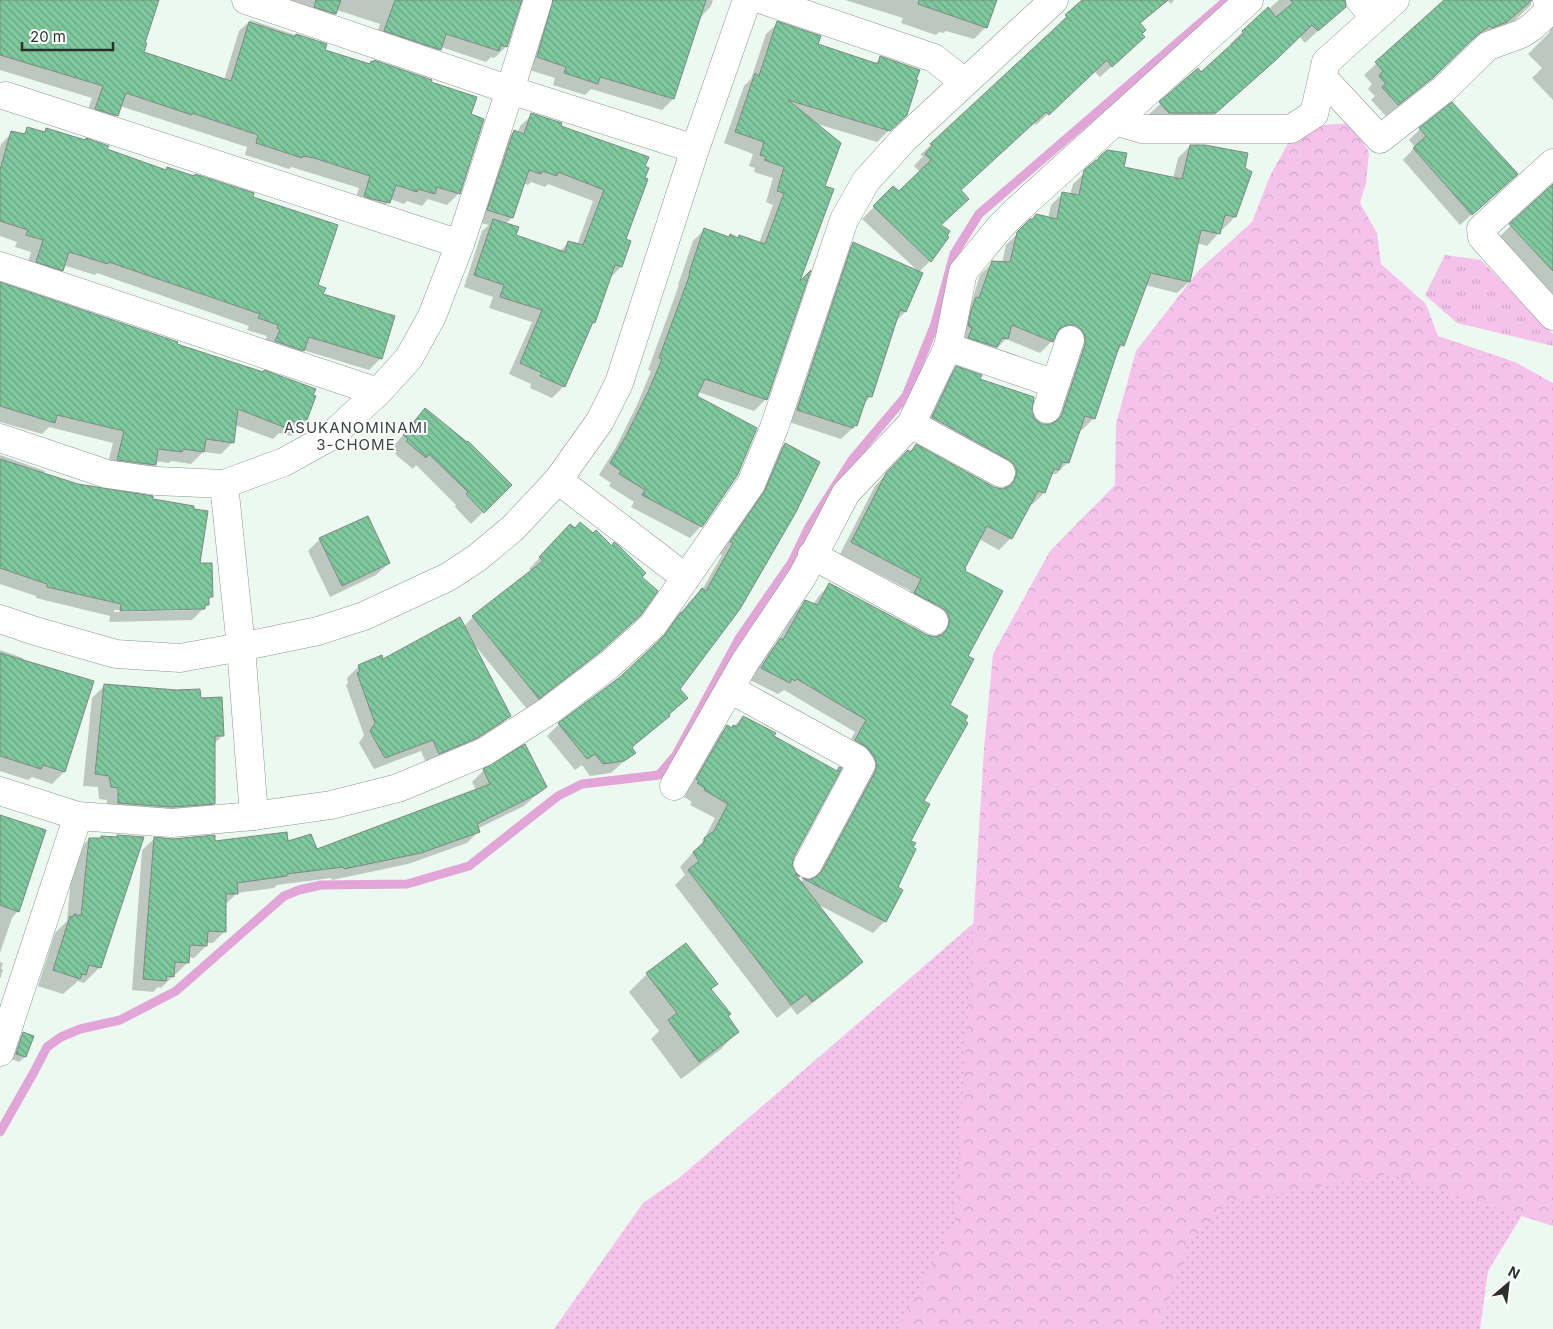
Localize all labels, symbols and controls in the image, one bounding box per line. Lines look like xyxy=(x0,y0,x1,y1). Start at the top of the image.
scale bar xyxy=(22,20,114,52)
text: 20 m xyxy=(30,27,66,46)
district label: ASUKANOMINAMI 3-CHOME xyxy=(284,418,428,454)
north arrow xyxy=(1483,1259,1533,1309)
text: N xyxy=(1506,1262,1523,1282)

